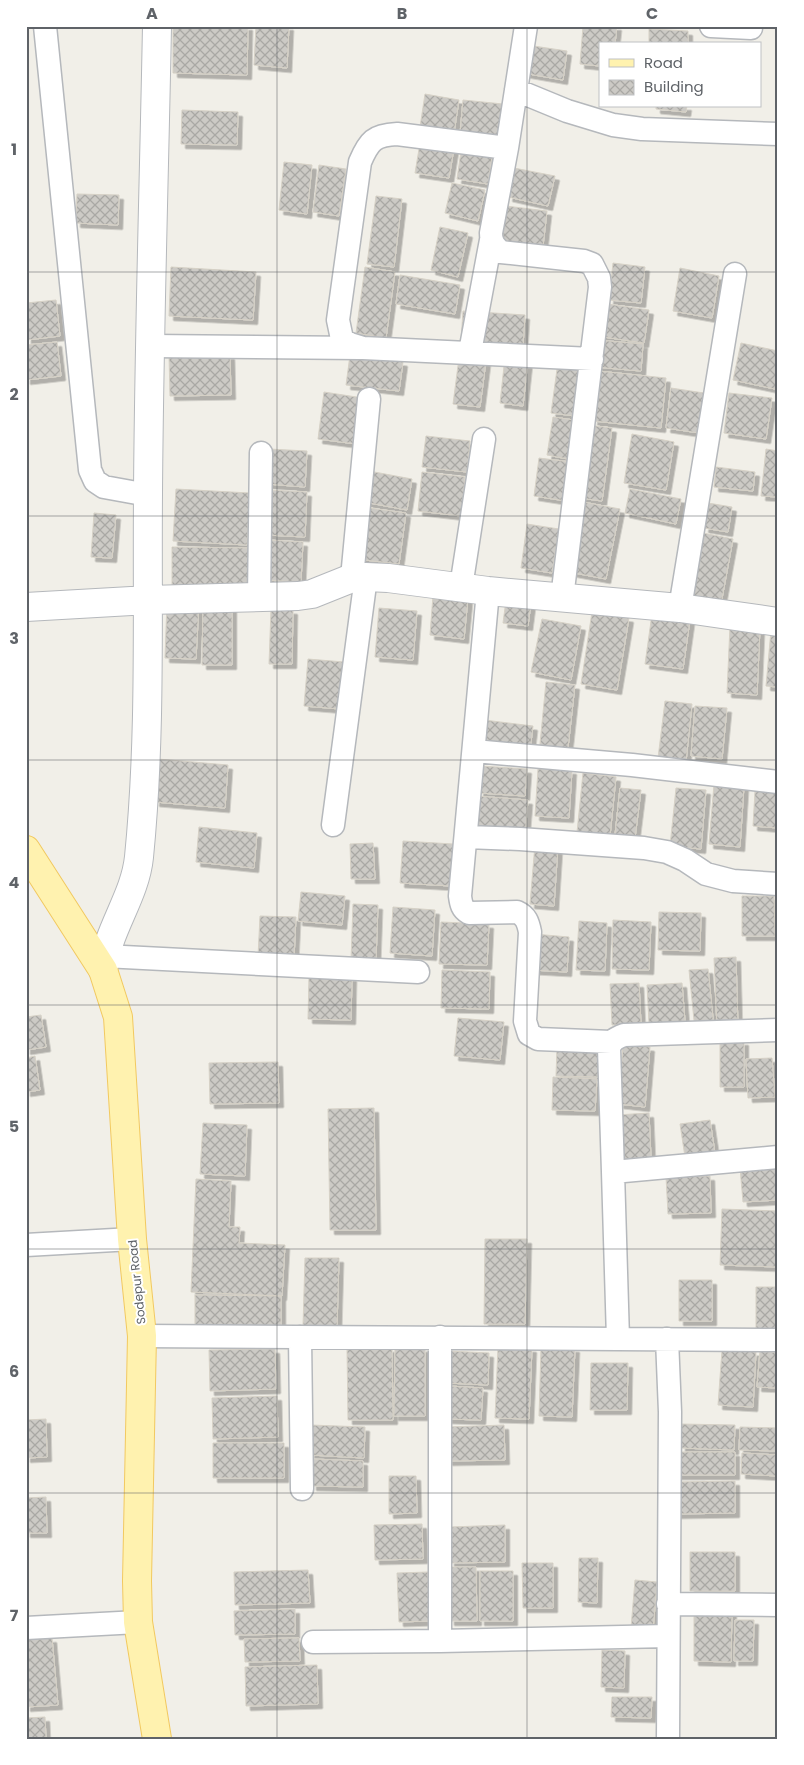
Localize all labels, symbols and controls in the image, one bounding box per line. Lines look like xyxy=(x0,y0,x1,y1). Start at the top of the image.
text: A xyxy=(146,2,158,25)
text: B xyxy=(397,2,407,25)
text: C xyxy=(646,2,658,25)
legend xyxy=(599,42,762,108)
text: Road xyxy=(644,52,683,73)
text: Building xyxy=(644,76,704,97)
text: 1 xyxy=(11,138,17,161)
text: 2 xyxy=(9,383,19,406)
text: 3 xyxy=(9,627,19,650)
text: 4 xyxy=(9,871,20,894)
text: 5 xyxy=(9,1115,19,1138)
street label: Sodepur Road xyxy=(124,1239,149,1325)
text: 6 xyxy=(9,1360,19,1383)
text: 7 xyxy=(10,1604,19,1627)

